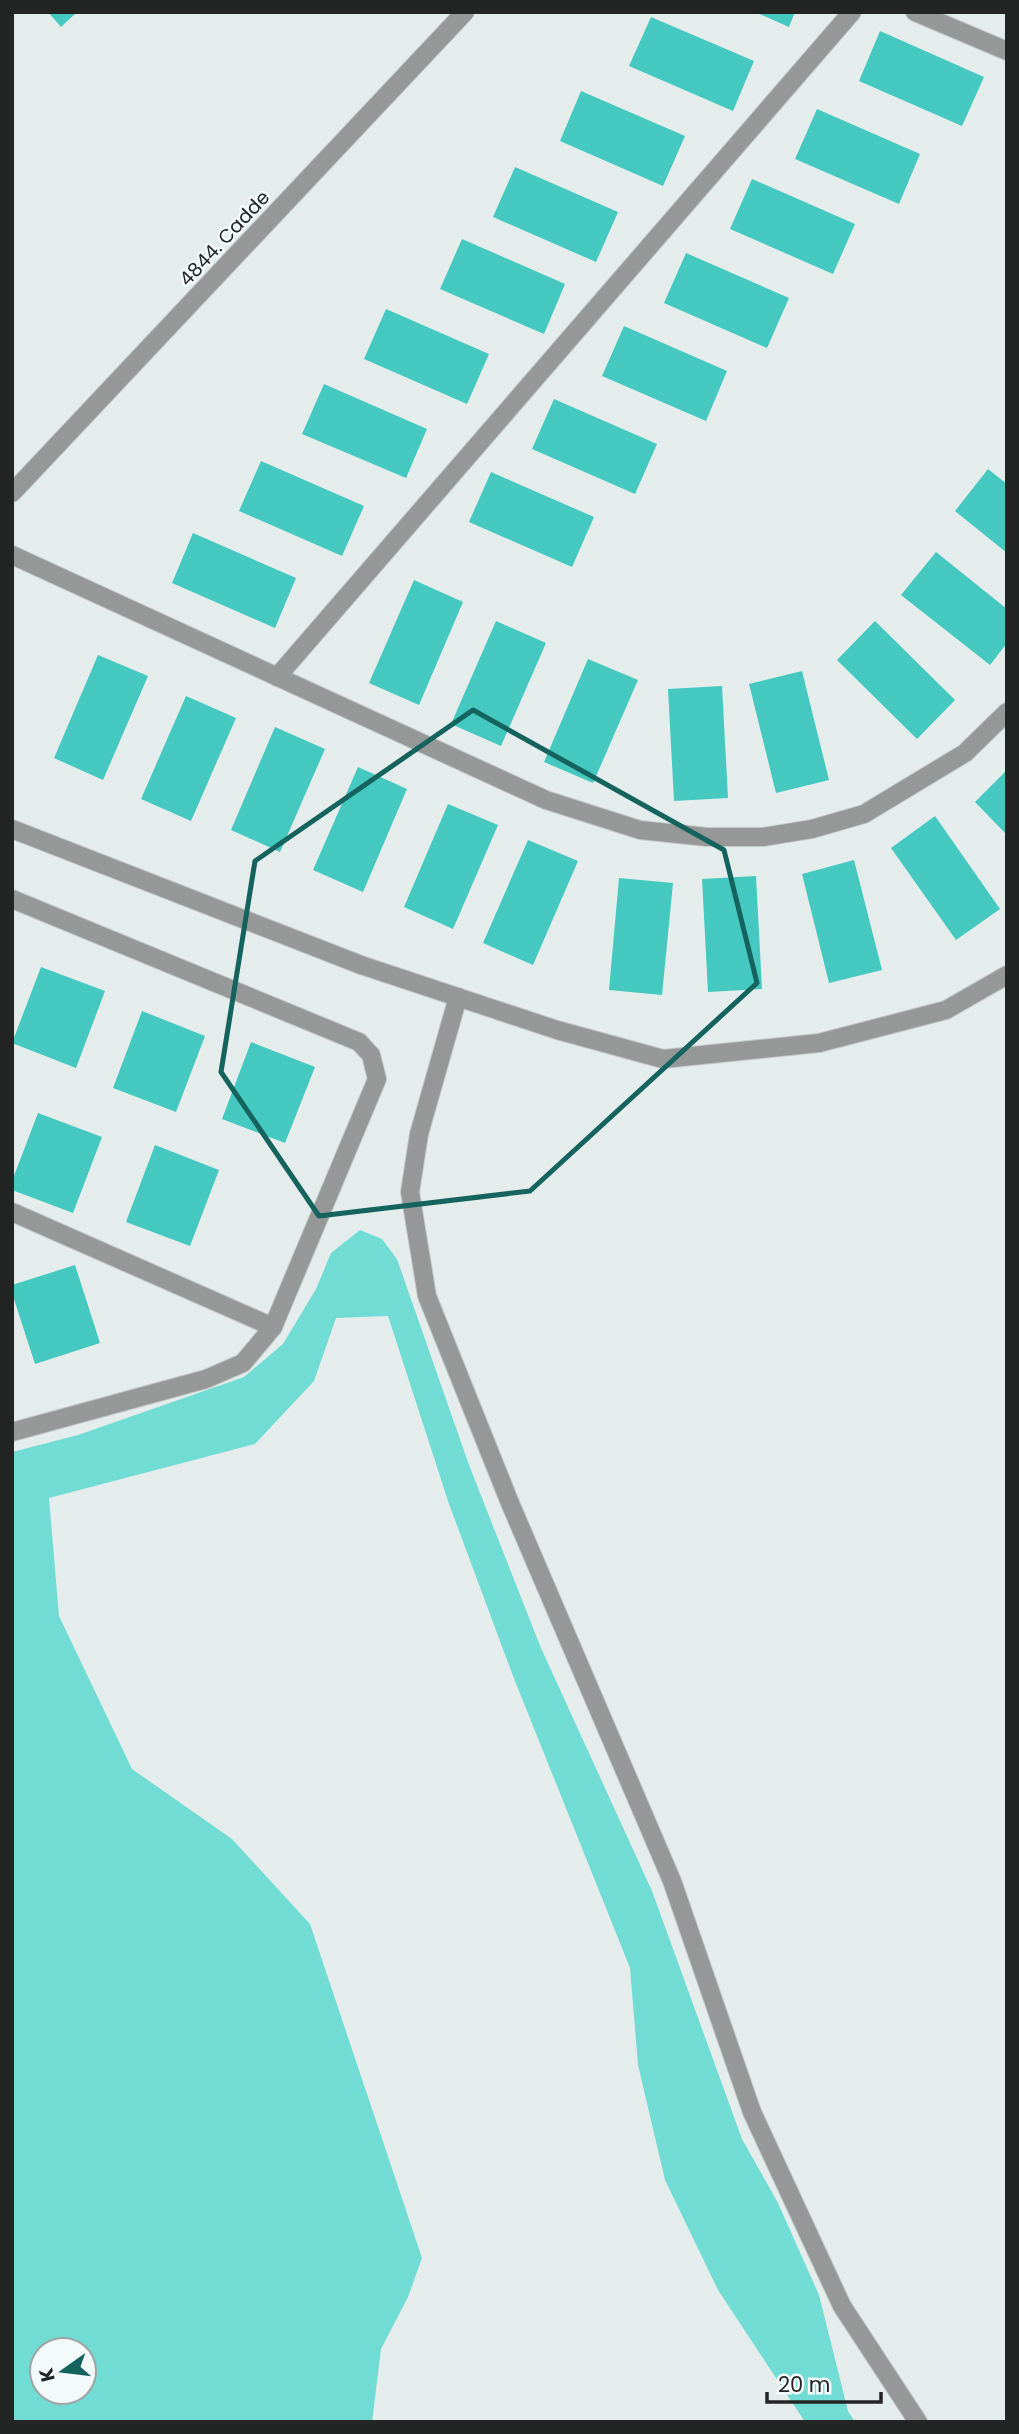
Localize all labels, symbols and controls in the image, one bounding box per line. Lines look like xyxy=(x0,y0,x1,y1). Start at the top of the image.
street label: 4844. Cadde xyxy=(173,185,276,292)
north arrow xyxy=(28,2336,98,2406)
scale bar xyxy=(767,2360,881,2404)
text: K xyxy=(32,2365,62,2385)
text: 20 m xyxy=(778,2370,831,2399)

